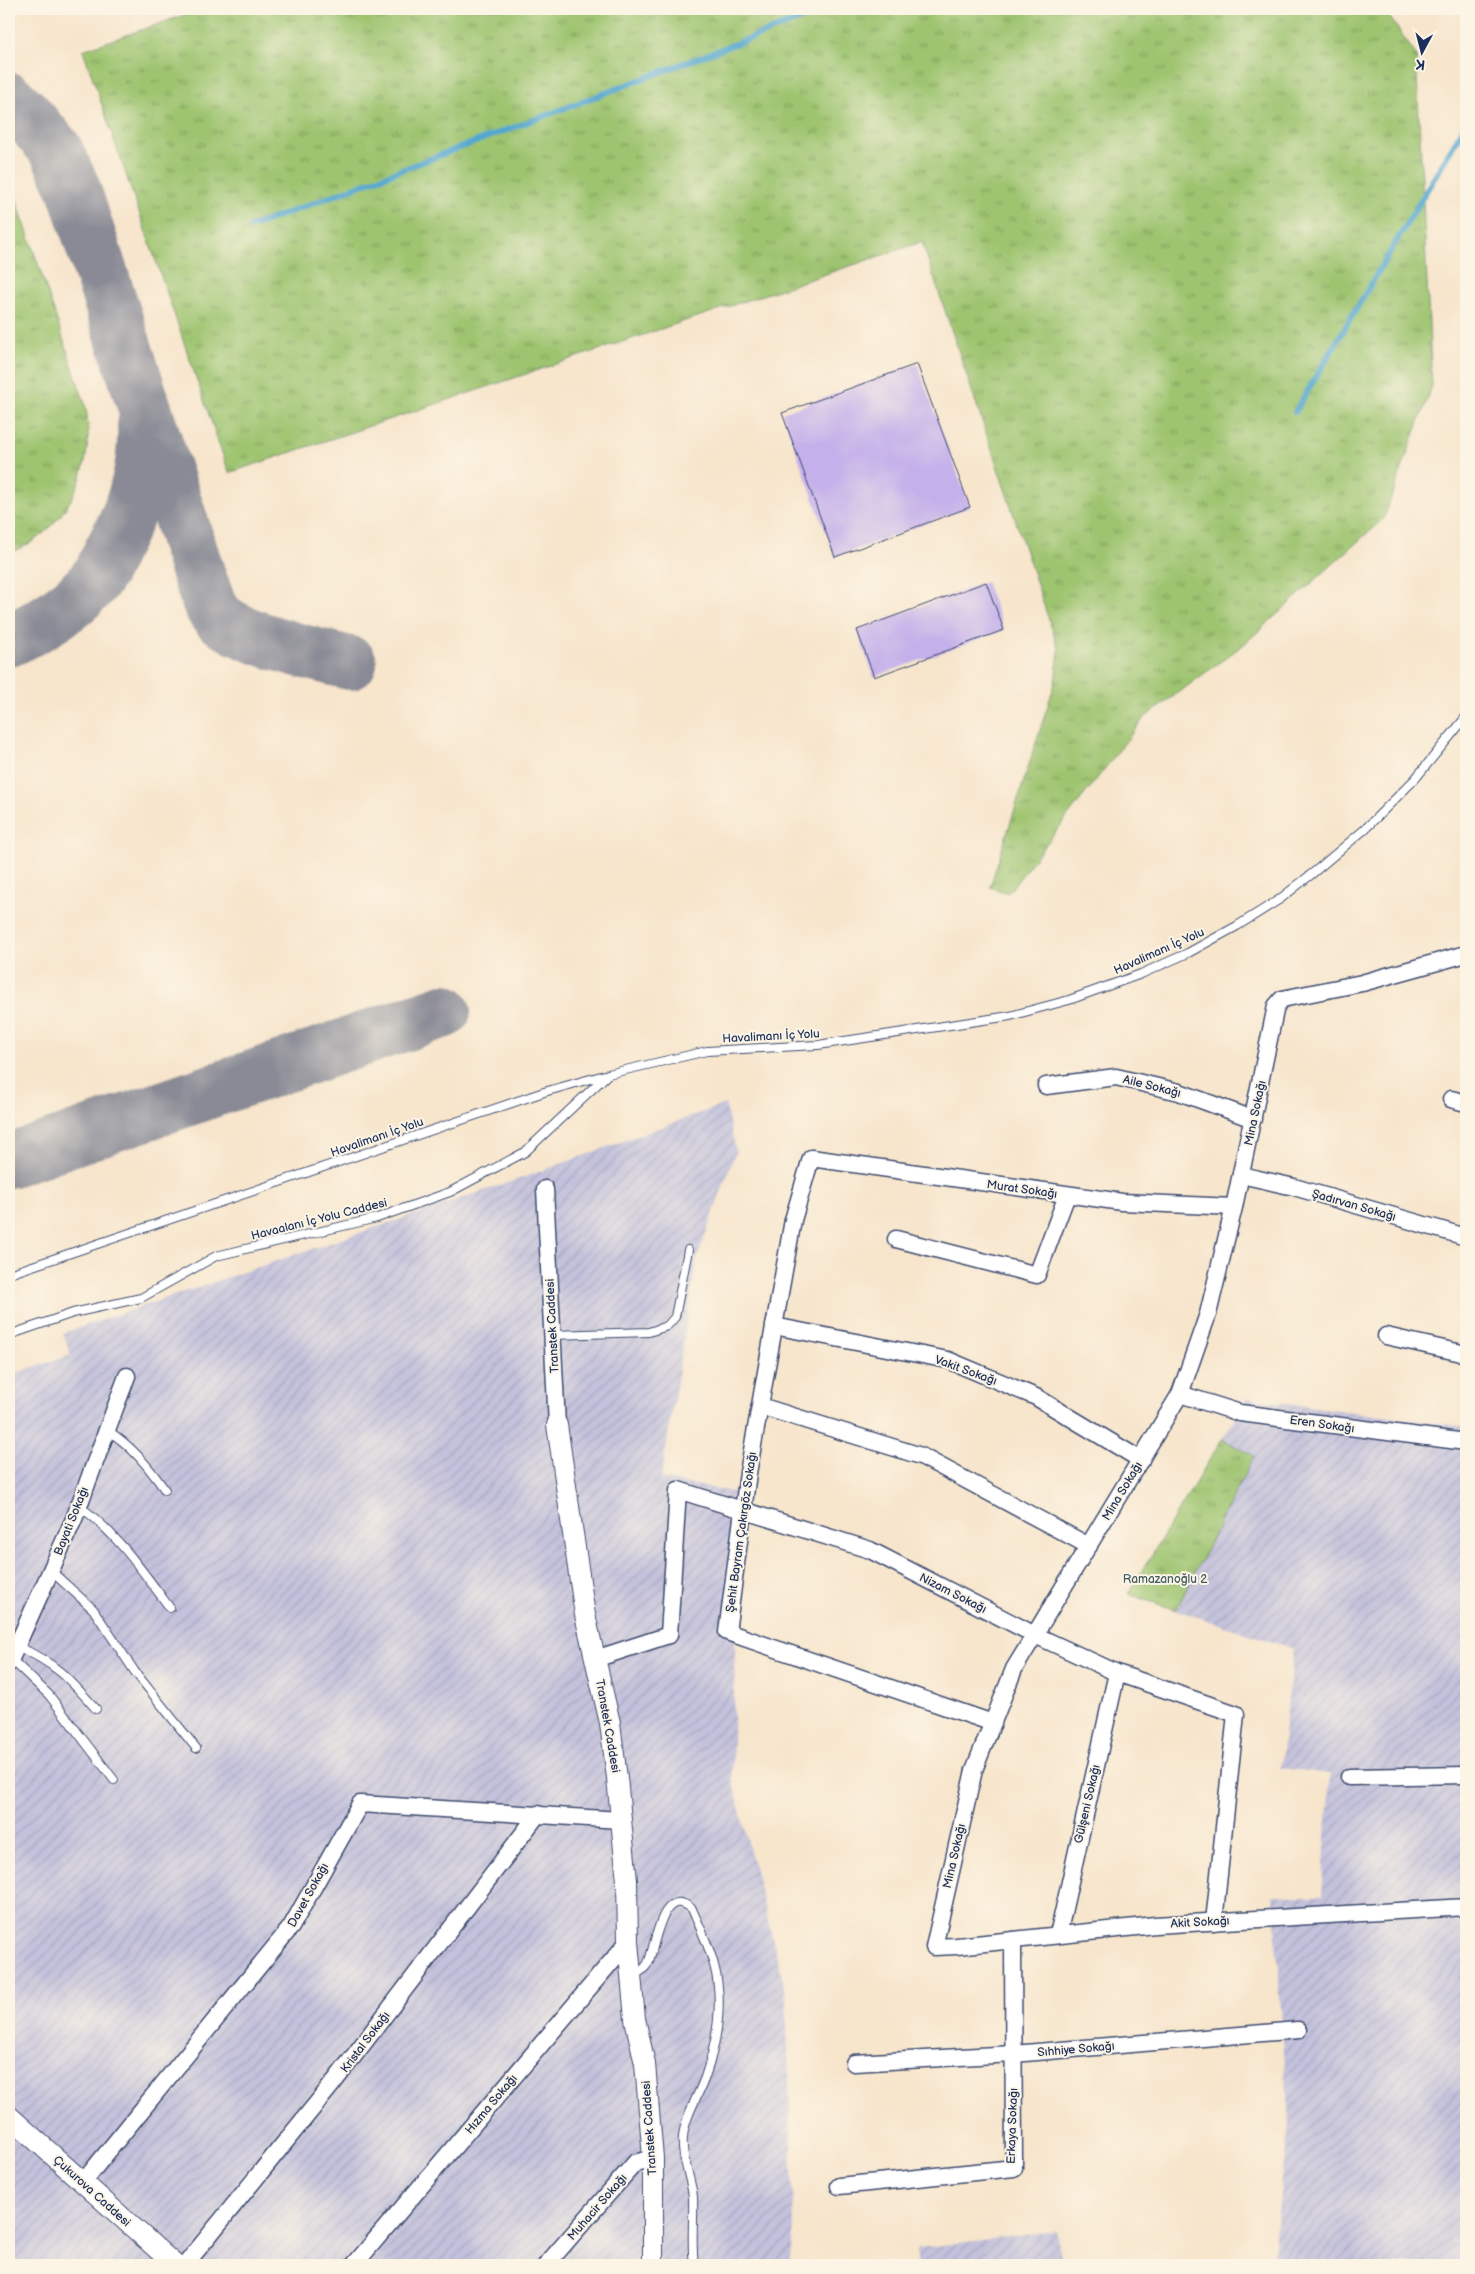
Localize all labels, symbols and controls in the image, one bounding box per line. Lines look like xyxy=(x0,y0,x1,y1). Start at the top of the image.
north arrow xyxy=(1398,28,1448,78)
text: K xyxy=(1414,55,1426,73)
street label: Havalimanı İç Yolu xyxy=(1111,924,1207,978)
street label: Havalimanı İç Yolu xyxy=(722,1025,820,1047)
street label: Aile Sokağı xyxy=(1121,1072,1183,1101)
street label: Mina Sokağı xyxy=(1241,1079,1270,1147)
street label: Havalimanı İç Yolu xyxy=(328,1114,426,1160)
street label: Murat Sokağı xyxy=(986,1177,1058,1202)
street label: Şadırvan Sokağı xyxy=(1310,1186,1398,1225)
street label: Havaalanı İç Yolu Caddesi xyxy=(249,1194,389,1244)
street label: Transtek Caddesi xyxy=(543,1278,562,1374)
street label: Vakit Sokağı xyxy=(933,1352,999,1389)
street label: Eren Sokağı xyxy=(1289,1413,1355,1436)
street label: Şehit Bayram Çakırgöz Sokağı xyxy=(723,1451,760,1613)
street label: Mina Sokağı xyxy=(1099,1459,1146,1523)
street label: Bayati Sokağı xyxy=(51,1485,92,1558)
street label: Nizam Sokağı xyxy=(917,1570,989,1617)
park label: Ramazanoğlu 2 xyxy=(1123,1572,1207,1587)
street label: Transtek Caddesi xyxy=(592,1678,623,1774)
street label: Gülşeni Sokağı xyxy=(1071,1763,1104,1845)
street label: Mina Sokağı xyxy=(940,1822,969,1890)
street label: Davet Sokağı xyxy=(285,1860,332,1930)
street label: Akit Sokağı xyxy=(1170,1913,1230,1932)
street label: Kristal Sokağı xyxy=(337,2009,393,2076)
street label: Sıhhiye Sokağı xyxy=(1037,2039,1115,2060)
street label: Hızma Sokağı xyxy=(462,2071,521,2137)
street label: Transtek Caddesi xyxy=(639,2080,660,2176)
street label: Erkaya Sokağı xyxy=(1004,2088,1021,2164)
street label: Çukurova Caddesi xyxy=(50,2153,134,2230)
street label: Muhacir Sokağı xyxy=(564,2171,630,2244)

